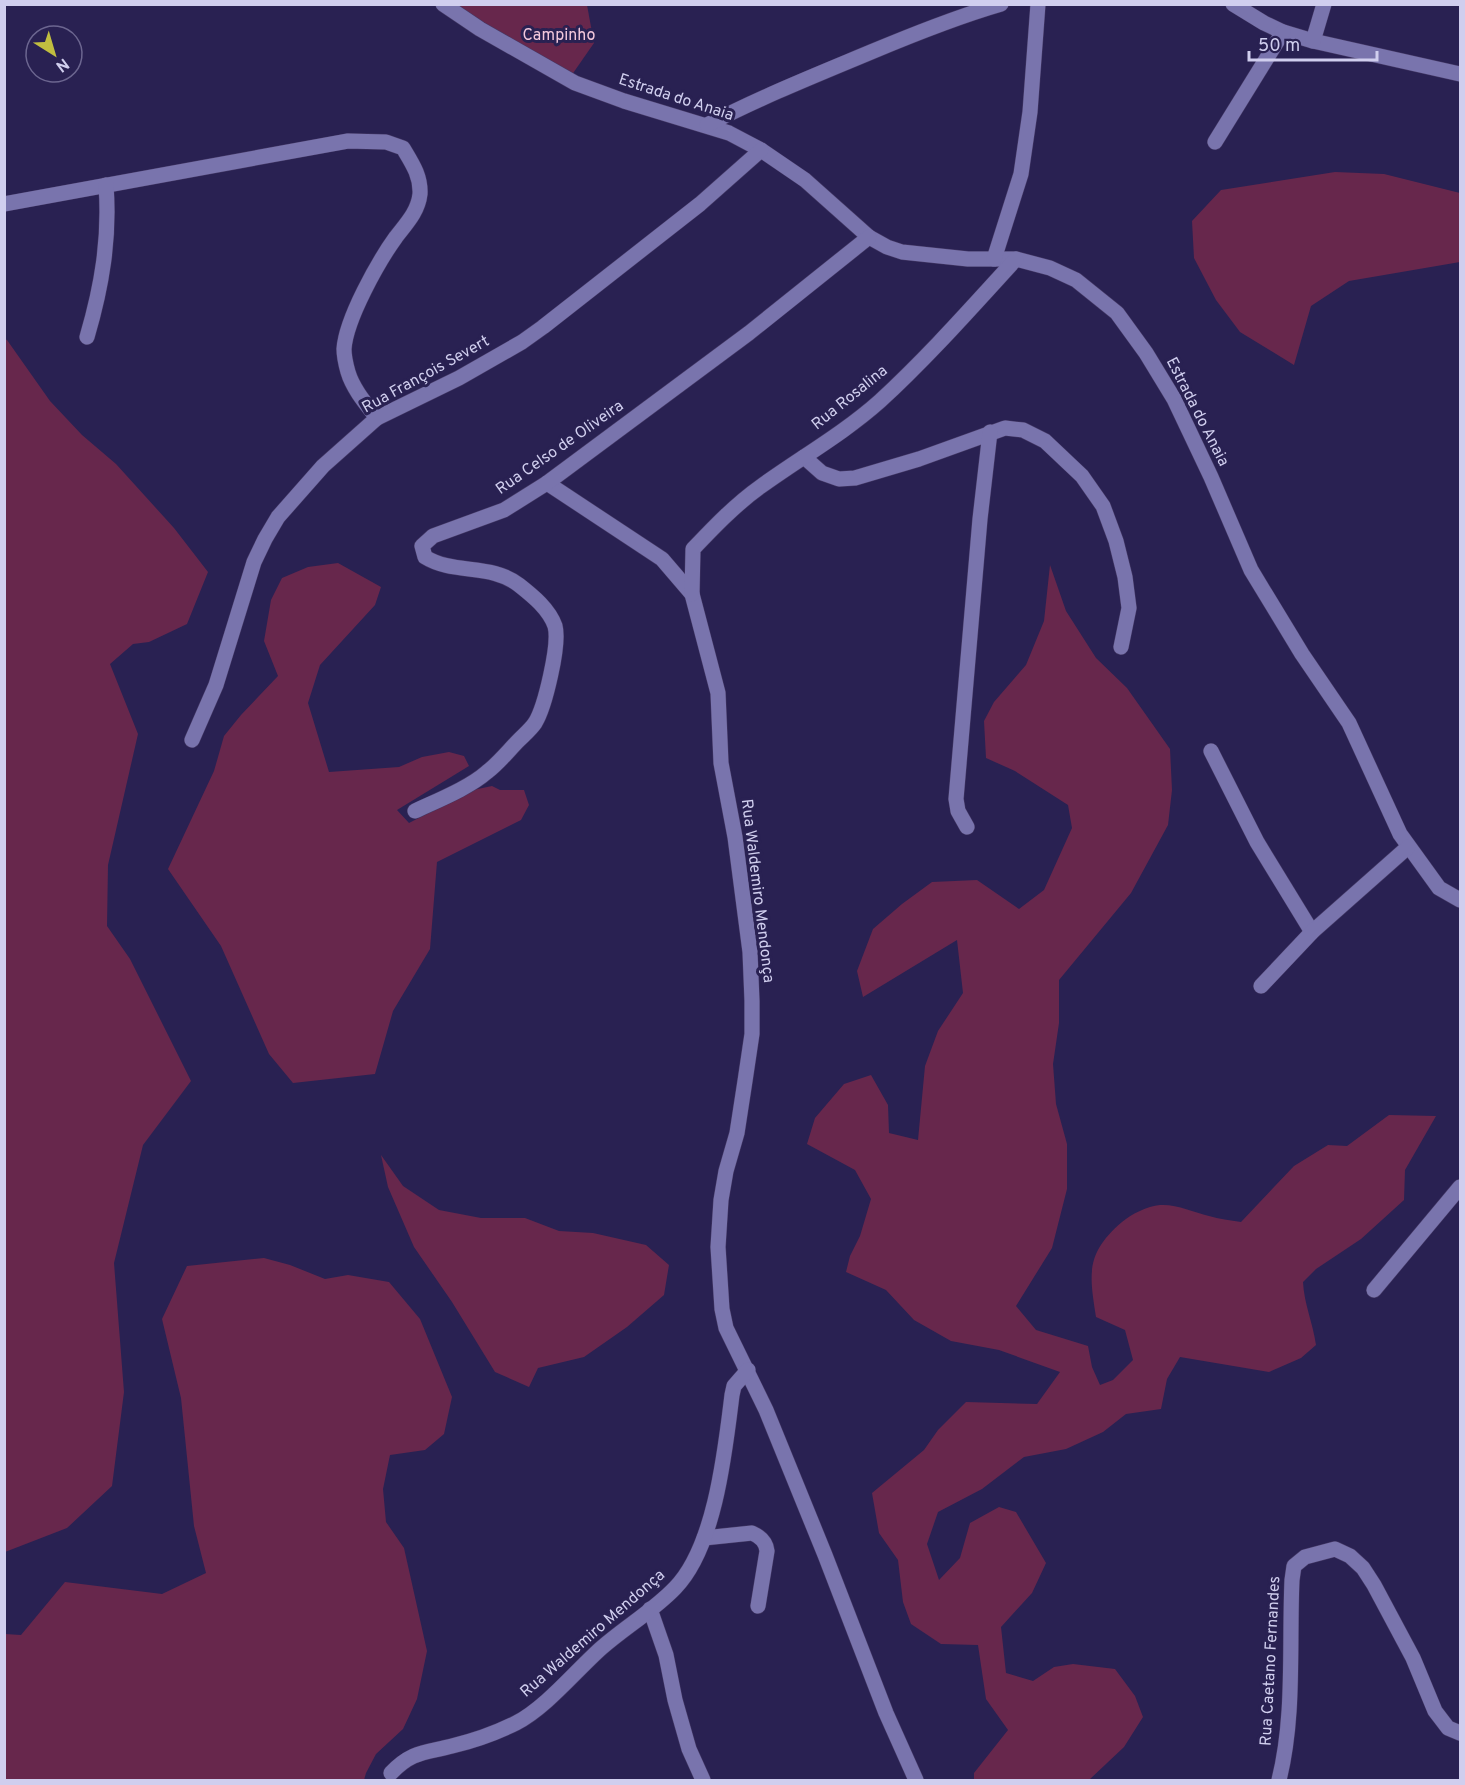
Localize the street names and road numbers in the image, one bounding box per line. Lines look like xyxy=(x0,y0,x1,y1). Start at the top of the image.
street label: Estrada do Anaia xyxy=(616,70,736,126)
street label: Rua François Severt xyxy=(359,332,493,418)
street label: Estrada do Anaia xyxy=(1161,354,1233,470)
street label: Rua Rosalina xyxy=(808,361,892,435)
street label: Rua Celso de Oliveira xyxy=(492,396,628,500)
street label: Rua Waldemiro Mendonça xyxy=(736,798,778,984)
street label: Rua Waldemiro Mendonça xyxy=(517,1566,669,1702)
street label: Rua Caetano Fernandes xyxy=(1257,1576,1285,1746)

